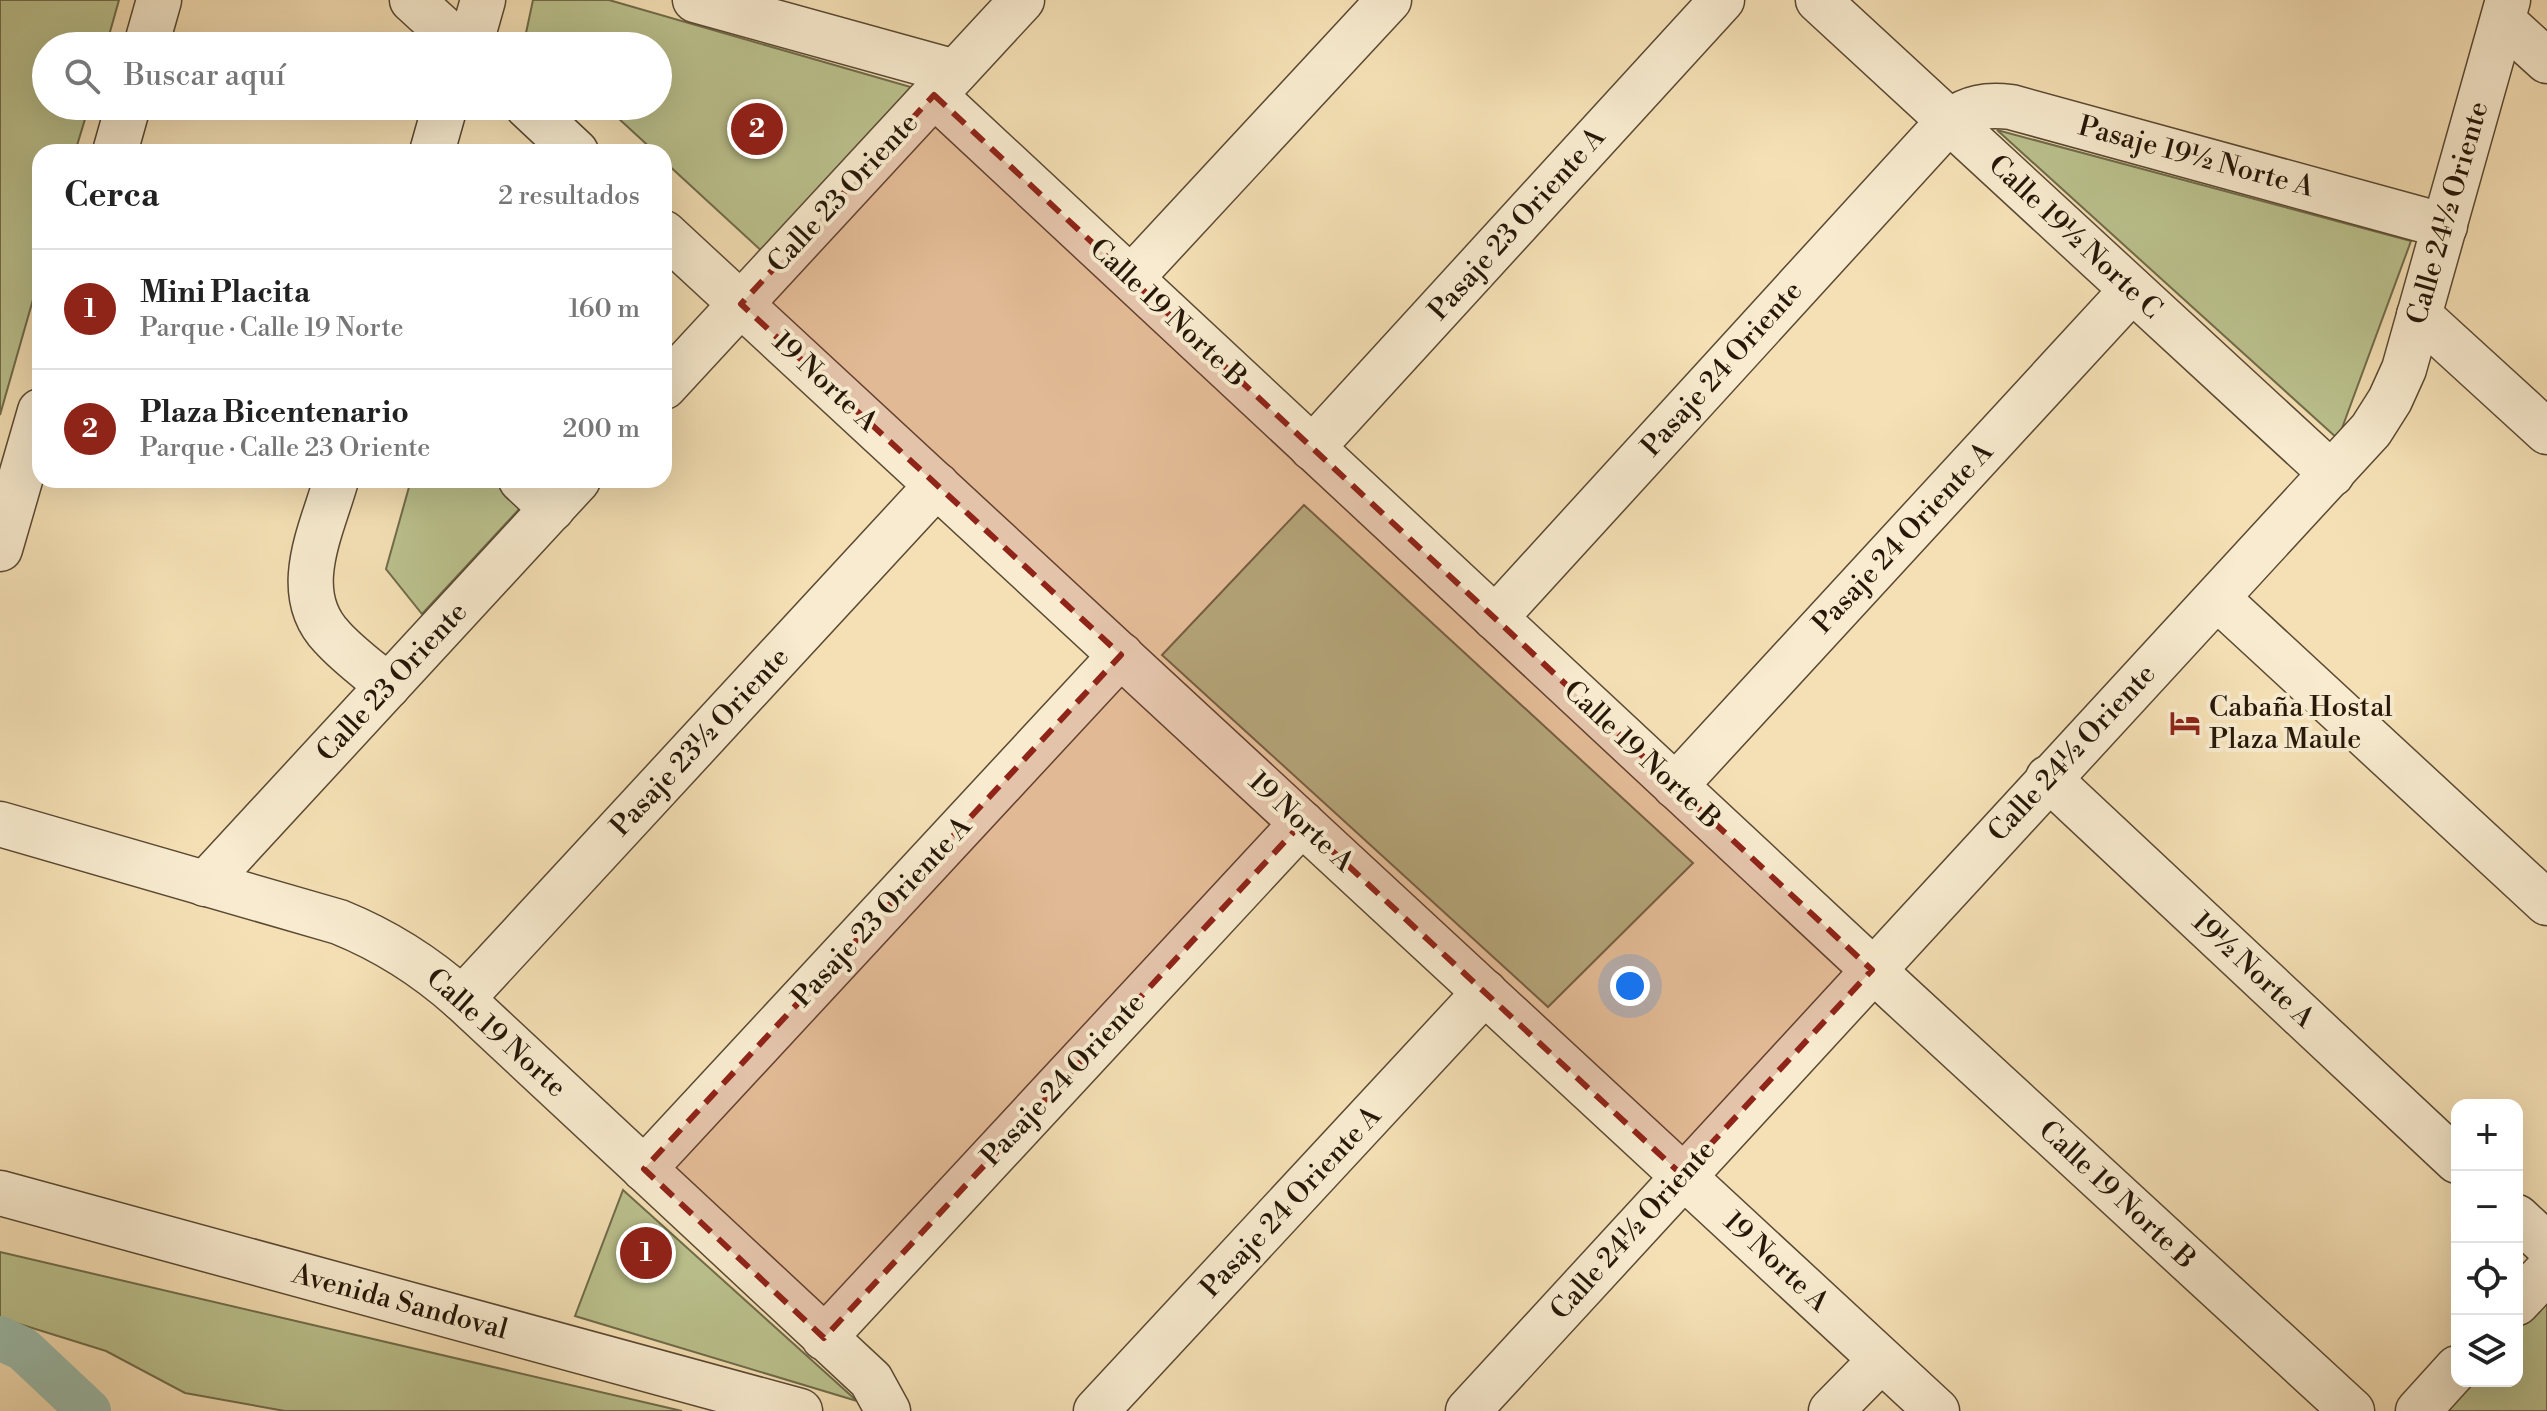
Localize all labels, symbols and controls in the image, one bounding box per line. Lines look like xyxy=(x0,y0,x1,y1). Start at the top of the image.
search box xyxy=(32,32,672,120)
icon: search xyxy=(60,54,104,98)
text: Buscar aquí xyxy=(124,57,286,95)
street label: Calle 24½ Oriente xyxy=(2399,98,2497,328)
pin: 2 xyxy=(731,99,783,159)
street label: Calle 23 Oriente xyxy=(760,106,926,280)
street label: Pasaje 19½ Norte A xyxy=(2075,109,2318,205)
street label: Pasaje 23 Oriente A xyxy=(1421,120,1613,328)
street label: Calle 19½ Norte C xyxy=(1981,148,2169,326)
text: Cerca xyxy=(64,175,159,217)
text: 2 resultados xyxy=(498,180,640,212)
street label: Calle 19 Norte B xyxy=(1082,231,1254,395)
text: Mini Placita xyxy=(140,274,310,312)
street label: Pasaje 24 Oriente xyxy=(1634,274,1810,464)
text: 1 xyxy=(84,293,96,325)
text: 160 m xyxy=(569,293,640,325)
text: Parque · Calle 19 Norte xyxy=(140,312,404,344)
street label: 19 Norte A xyxy=(765,324,886,440)
text: Plaza Bicentenario xyxy=(140,394,409,432)
text: 2 xyxy=(82,413,98,445)
text: 200 m xyxy=(563,413,640,445)
text: Parque · Calle 23 Oriente xyxy=(140,432,431,464)
street label: Pasaje 24 Oriente A xyxy=(1805,434,2001,641)
street label: Calle 23 Oriente xyxy=(309,595,475,769)
street label: Pasaje 23½ Oriente xyxy=(603,640,797,844)
street label: Calle 24½ Oriente xyxy=(1981,657,2163,849)
street label: Calle 19 Norte B xyxy=(1556,673,1728,837)
place label: Cabaña Hostal Plaza Maule xyxy=(2209,690,2393,757)
hotel icon: Cabaña Hostal Plaza Maule xyxy=(2168,706,2202,740)
street label: 19 Norte A xyxy=(1241,764,1362,880)
street label: Pasaje 23 Oriente A xyxy=(785,809,980,1015)
street label: 19½ Norte A xyxy=(2184,904,2322,1036)
street label: Calle 19 Norte xyxy=(419,961,573,1105)
your location xyxy=(1610,966,1650,1006)
street label: Pasaje 24 Oriente xyxy=(974,986,1152,1174)
street label: Pasaje 24 Oriente A xyxy=(1193,1098,1389,1305)
map controls xyxy=(2451,1099,2523,1387)
button: + xyxy=(2451,1099,2523,1171)
street label: Calle 19 Norte B xyxy=(2031,1113,2203,1277)
street label: Calle 24½ Oriente xyxy=(1543,1133,1723,1327)
button: − xyxy=(2451,1171,2523,1243)
street label: 19 Norte A xyxy=(1716,1204,1837,1320)
pin: 1 xyxy=(620,1223,672,1283)
button: locate xyxy=(2451,1243,2523,1315)
street label: Avenida Sandoval xyxy=(287,1256,512,1348)
button: layers xyxy=(2451,1315,2523,1387)

